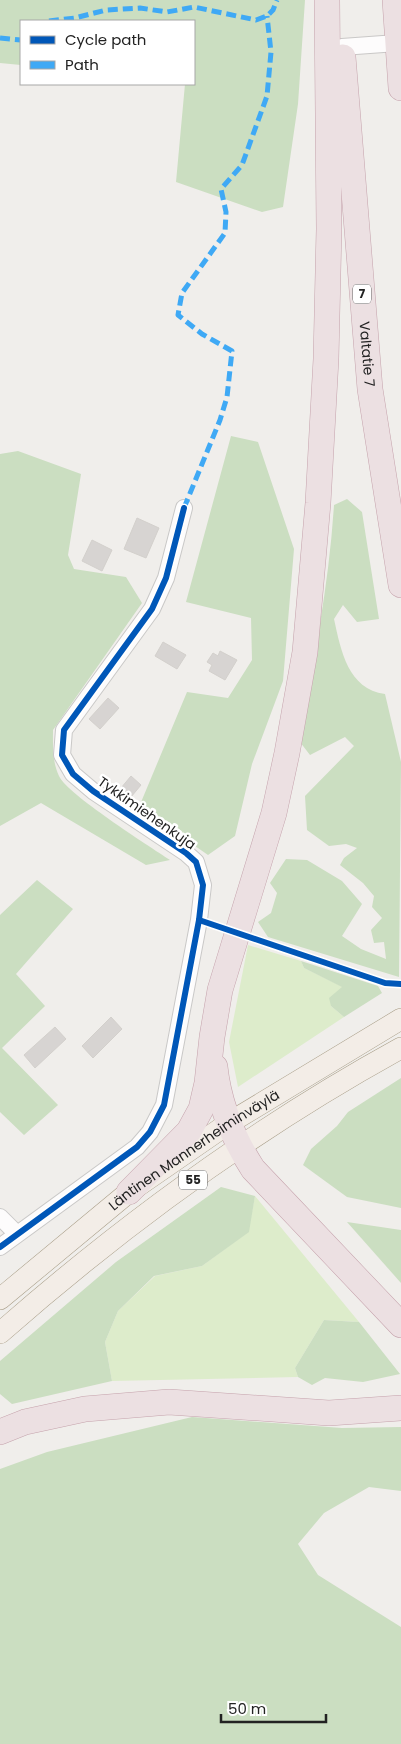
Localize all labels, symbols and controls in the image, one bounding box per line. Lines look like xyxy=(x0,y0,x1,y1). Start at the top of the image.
legend xyxy=(20,20,195,85)
text: Cycle path xyxy=(65,29,146,50)
text: Path xyxy=(65,54,99,75)
road number: 7 xyxy=(353,284,371,304)
street label: Valtatie 7 xyxy=(355,321,380,388)
street label: Tykkimiehenkuja xyxy=(94,772,200,854)
street label: Läntinen Mannerheiminväylä xyxy=(104,1085,283,1215)
road number: 55 xyxy=(179,1170,207,1190)
scale bar xyxy=(221,1692,326,1724)
text: 50 m xyxy=(228,1698,266,1719)

